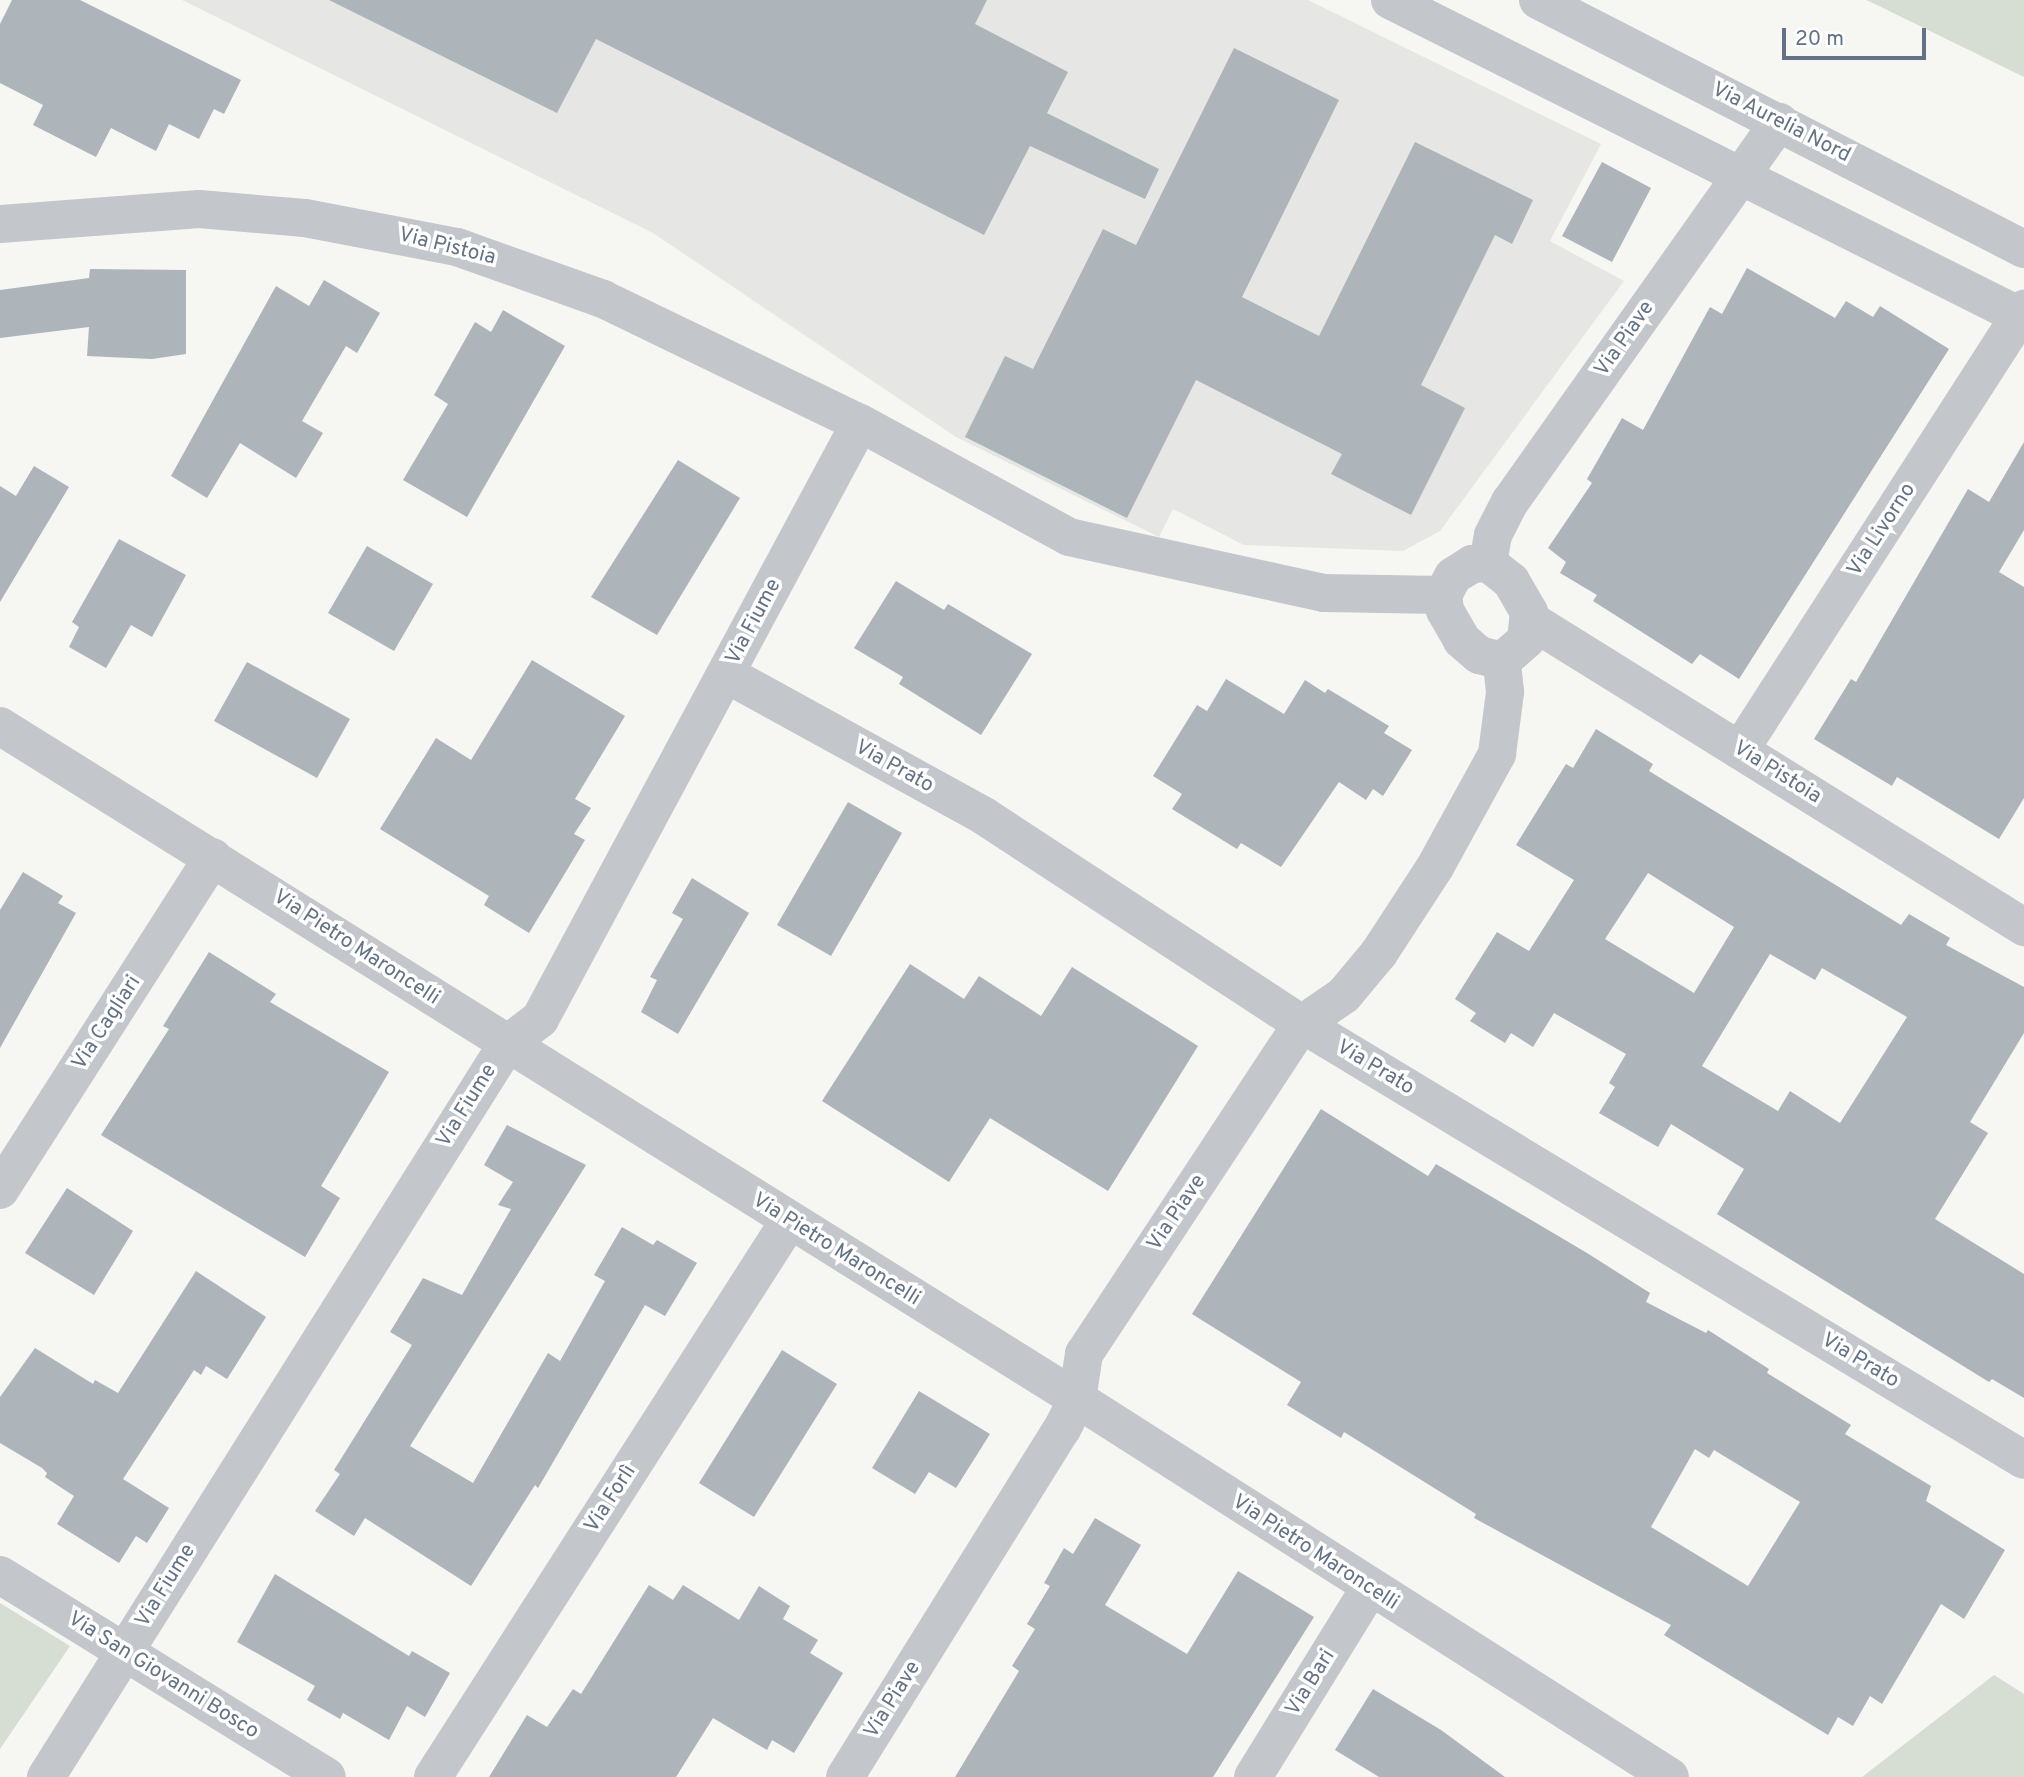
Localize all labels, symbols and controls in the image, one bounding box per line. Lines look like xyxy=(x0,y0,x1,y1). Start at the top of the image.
scale bar xyxy=(1786,14,1930,58)
text: 20 m xyxy=(1795,26,1844,53)
street label: Via Aurelia Nord xyxy=(1707,77,1855,169)
street label: Via Pistoia xyxy=(396,223,498,271)
street label: Via Piave xyxy=(1590,296,1660,382)
street label: Via Livorno xyxy=(1842,479,1922,581)
street label: Via Fiume xyxy=(721,575,787,669)
street label: Via Prato xyxy=(850,735,938,799)
street label: Via Pistoia xyxy=(1728,736,1826,810)
street label: Via Pietro Maroncelli xyxy=(268,885,444,1011)
street label: Via Cagliari xyxy=(67,971,147,1075)
street label: Via Prato xyxy=(1332,1035,1418,1101)
street label: Via Fiume xyxy=(432,1060,502,1152)
street label: Via Piave xyxy=(1142,1170,1212,1256)
street label: Via Pietro Maroncelli xyxy=(747,1188,925,1312)
street label: Via Prato xyxy=(1817,1328,1903,1394)
street label: Via Forlì xyxy=(580,1460,642,1538)
street label: Via Pietro Maroncelli xyxy=(1227,1490,1403,1616)
street label: Via Fiume xyxy=(131,1540,201,1632)
street label: Via San Giovanni Bosco xyxy=(63,1607,263,1745)
street label: Via Bari xyxy=(1281,1645,1341,1721)
street label: Via Piave xyxy=(859,1657,927,1743)

